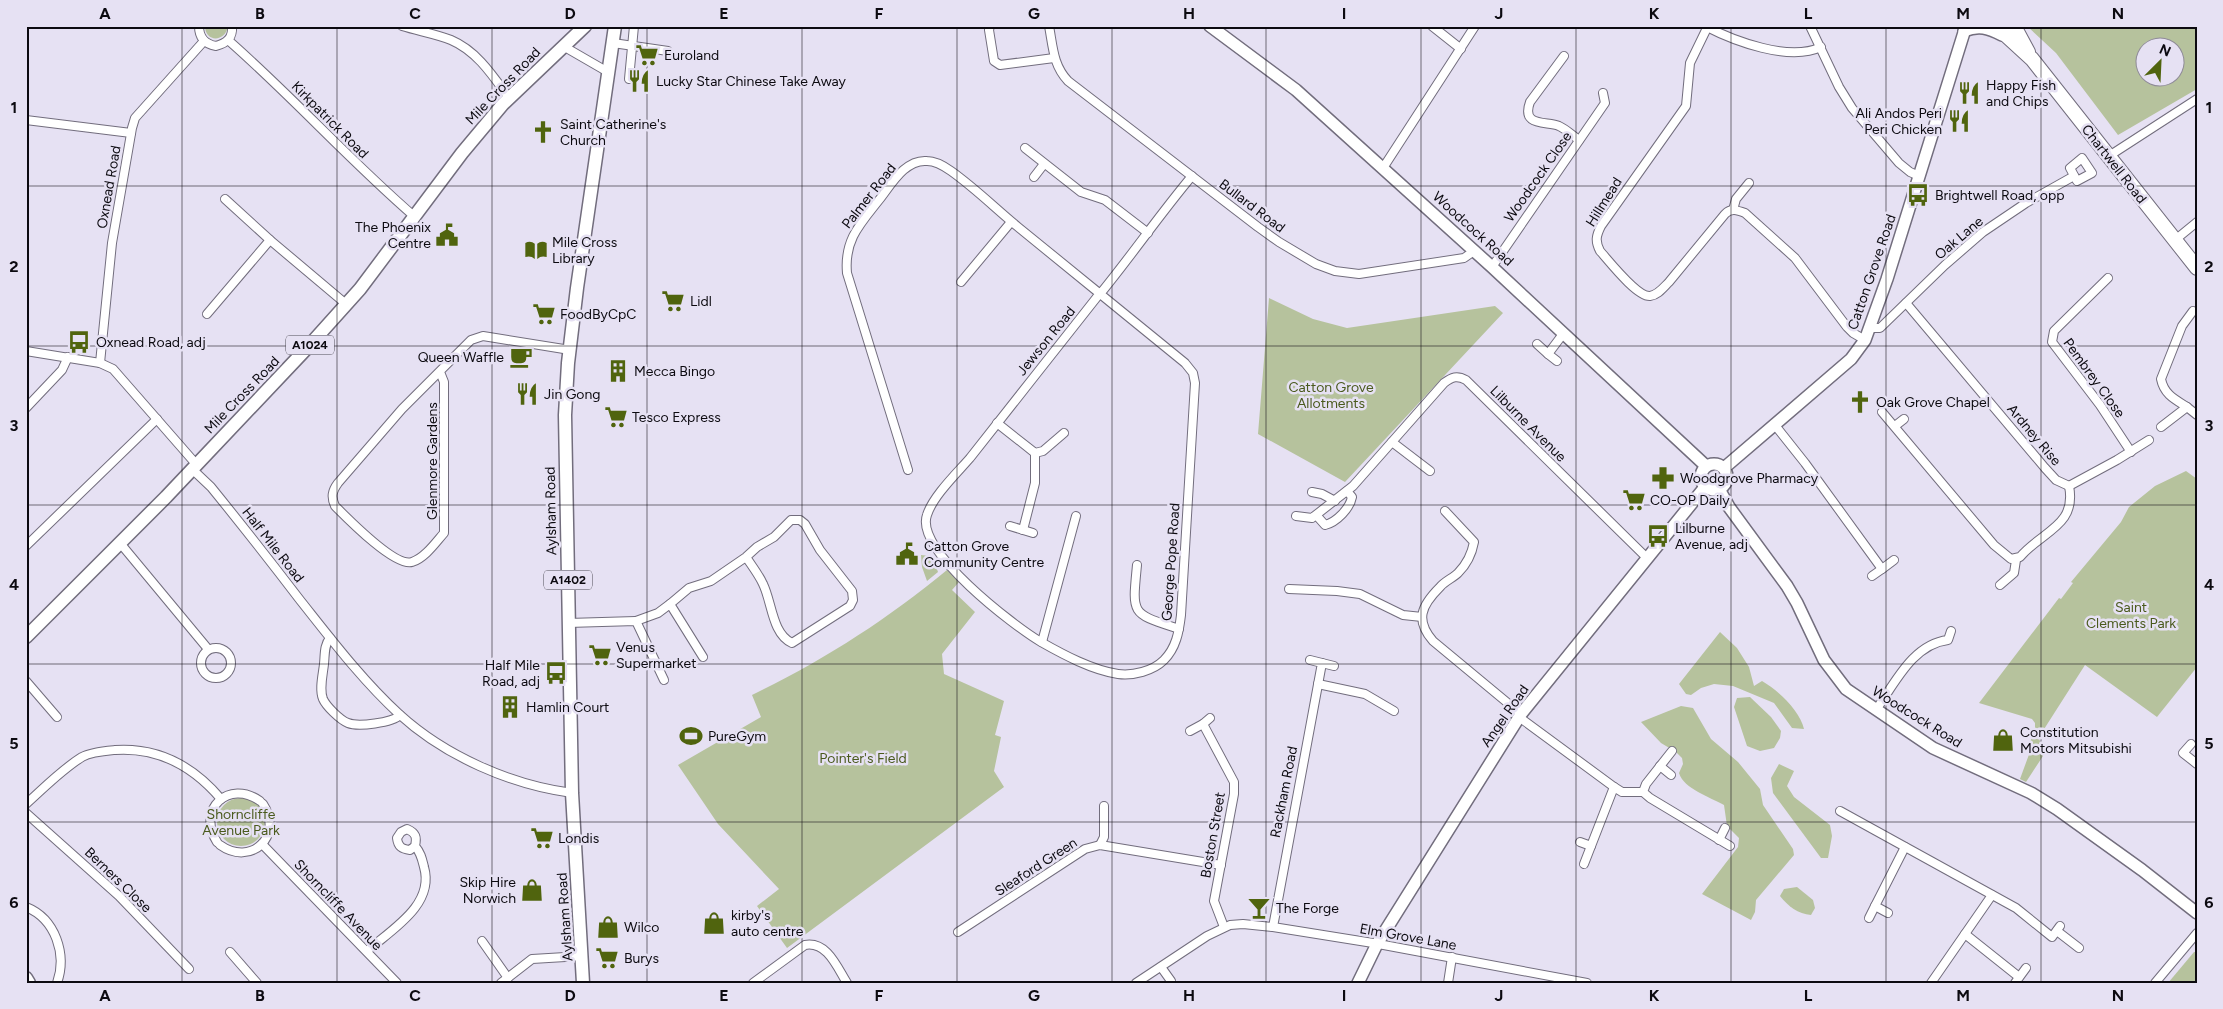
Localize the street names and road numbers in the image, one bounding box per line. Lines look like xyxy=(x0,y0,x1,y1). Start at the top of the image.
street label: Mile Cross Road xyxy=(462,44,544,128)
street label: Kirkpatrick Road xyxy=(288,78,372,162)
street label: Chartwell Road xyxy=(2078,121,2150,207)
street label: Woodcock Close xyxy=(1501,128,1576,225)
street label: Oxnead Road xyxy=(93,144,125,230)
street label: Palmer Road xyxy=(838,160,900,232)
street label: Hillmead xyxy=(1582,174,1626,230)
street label: Bullard Road xyxy=(1216,176,1288,236)
street label: Woodcock Road xyxy=(1429,188,1517,270)
street label: Catton Grove Road xyxy=(1844,212,1900,332)
street label: Oak Lane xyxy=(1931,213,1987,263)
street label: Jewson Road xyxy=(1013,303,1079,379)
street label: Pembrey Close xyxy=(2059,335,2129,421)
road number: A1024 xyxy=(286,336,334,354)
street label: Mile Cross Road xyxy=(201,353,283,437)
street label: Lilburne Avenue xyxy=(1486,382,1570,466)
street label: Ardney Rise xyxy=(2003,401,2065,469)
street label: Glenmore Gardens xyxy=(424,402,441,520)
street label: Aylsham Road xyxy=(542,466,560,556)
street label: George Pope Road xyxy=(1158,502,1184,622)
street label: Half Mile Road xyxy=(238,504,308,586)
road number: A1402 xyxy=(544,570,592,590)
street label: Angel Road xyxy=(1477,682,1533,750)
street label: Woodcock Road xyxy=(1869,682,1965,752)
street label: Rackham Road xyxy=(1267,745,1301,839)
street label: Boston Street xyxy=(1197,791,1229,879)
street label: Sleaford Green xyxy=(992,834,1080,900)
street label: Berners Close xyxy=(81,844,155,916)
street label: Shorncliffe Avenue xyxy=(290,856,386,954)
street label: Aylsham Road xyxy=(553,872,577,962)
street label: Elm Grove Lane xyxy=(1358,920,1458,954)

